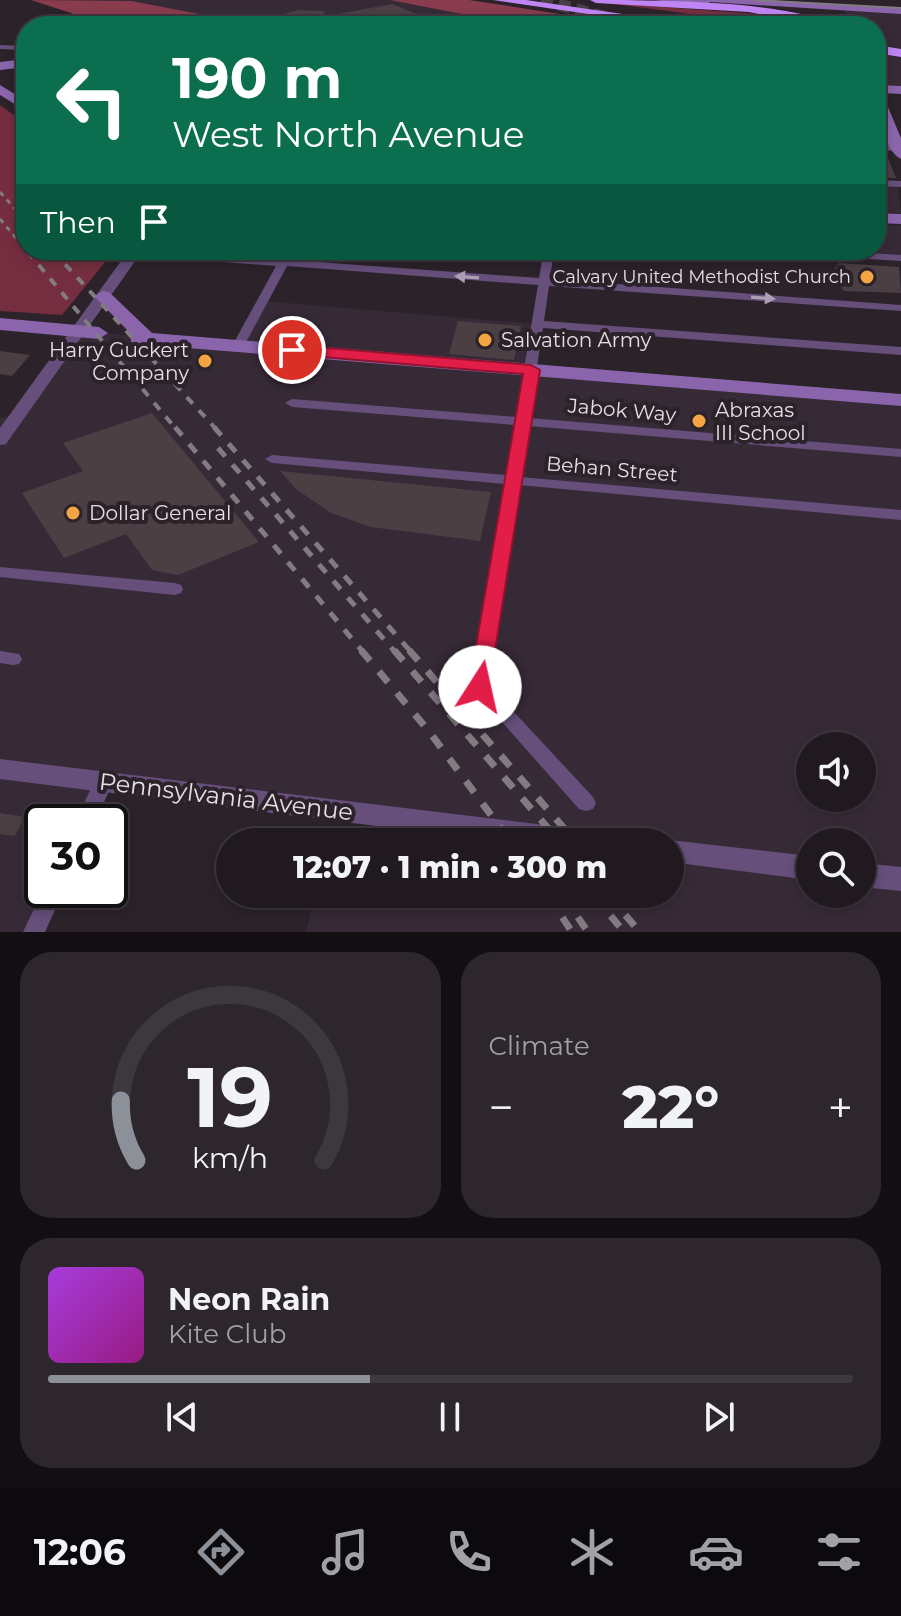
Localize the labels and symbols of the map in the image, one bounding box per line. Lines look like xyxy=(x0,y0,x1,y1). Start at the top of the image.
place label: Calvary United Methodist Church xyxy=(553,266,851,288)
marker: Calvary United Methodist Church xyxy=(858,268,876,286)
one-way arrow xyxy=(454,270,479,283)
one-way arrow xyxy=(751,292,776,305)
pin xyxy=(258,316,326,384)
place label: Salvation Army xyxy=(501,328,652,352)
marker: Salvation Army xyxy=(476,331,494,349)
place label: Harry Guckert Company xyxy=(49,338,189,385)
marker: Harry Guckert Company xyxy=(196,352,214,370)
street label: Jabok Way xyxy=(566,393,677,427)
place label: Abraxas III School xyxy=(715,398,806,445)
marker: Abraxas III School xyxy=(690,412,708,430)
street label: Behan Street xyxy=(545,451,679,487)
place label: Dollar General xyxy=(89,501,231,525)
marker: Dollar General xyxy=(64,504,82,522)
position arrow xyxy=(438,645,522,729)
street label: Pennsylvania Avenue xyxy=(98,767,355,826)
speed limit sign: 30 xyxy=(24,804,128,908)

